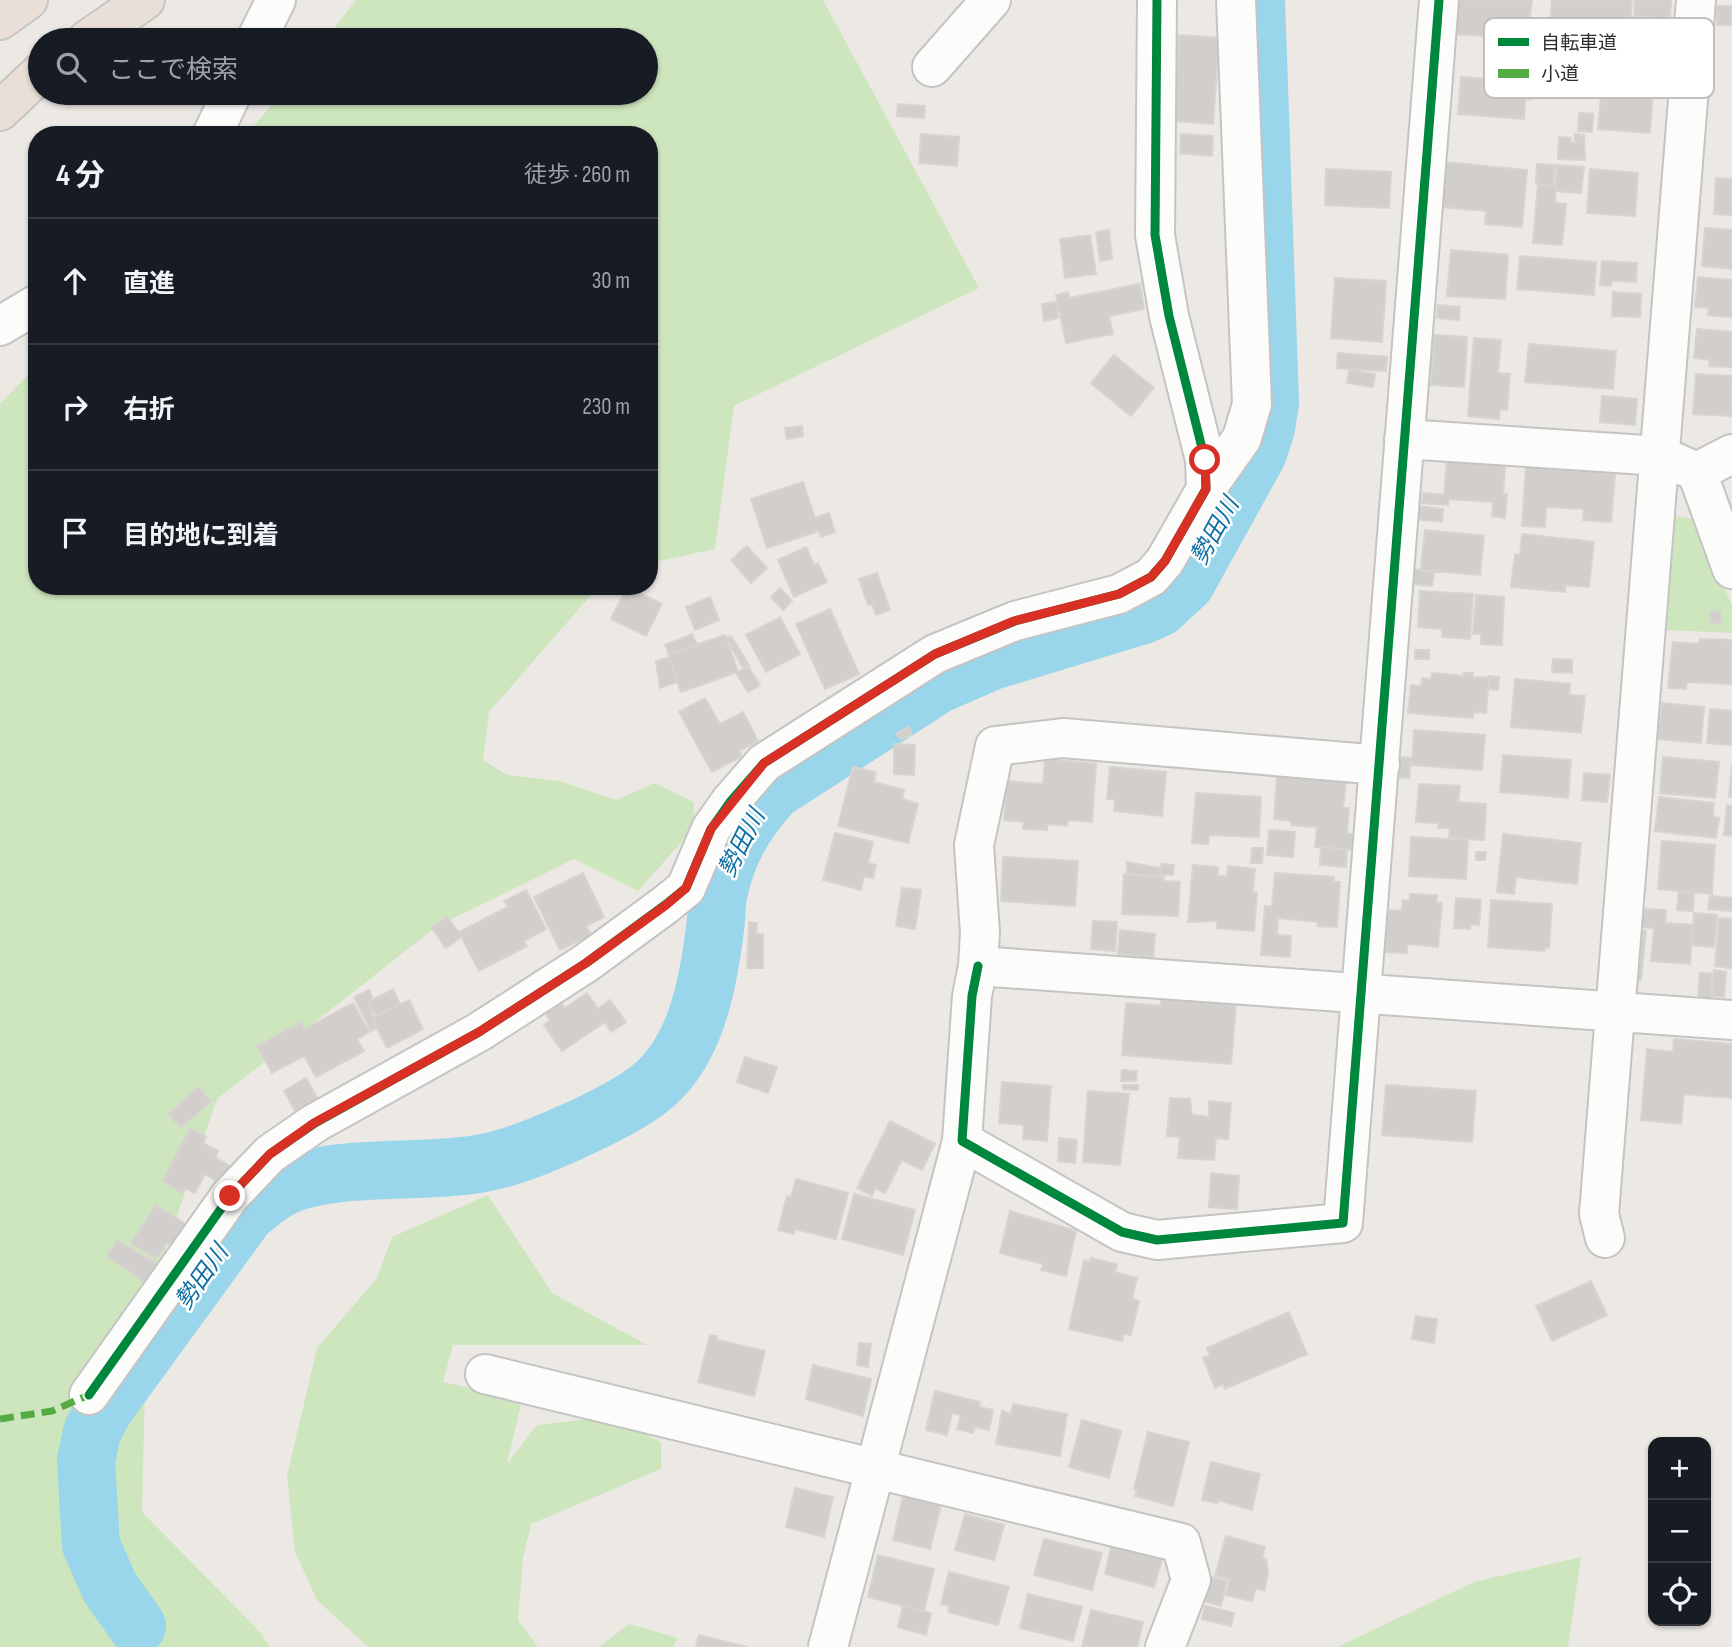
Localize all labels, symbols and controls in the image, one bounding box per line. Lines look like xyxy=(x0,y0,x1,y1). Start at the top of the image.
legend xyxy=(1484,18,1714,98)
search box xyxy=(28,28,658,105)
text: 自転車道 xyxy=(1541,32,1617,55)
icon: search xyxy=(52,48,90,86)
text: ここで検索 xyxy=(108,55,238,86)
text: 小道 xyxy=(1541,63,1579,86)
text: 4 分 xyxy=(56,158,105,194)
text: 徒歩 · 260 m xyxy=(524,161,630,189)
icon: ahead xyxy=(56,262,94,300)
text: 30 m xyxy=(592,267,630,295)
text: 直進 xyxy=(123,269,175,300)
icon: right xyxy=(56,388,94,426)
text: 230 m xyxy=(582,393,630,421)
text: 右折 xyxy=(123,395,175,426)
route start xyxy=(1189,444,1220,475)
water label: 勢田川 xyxy=(1185,490,1247,570)
icon: arrive xyxy=(56,514,94,552)
text: 目的地に到着 xyxy=(123,521,279,552)
water label: 勢田川 xyxy=(713,802,773,882)
route end xyxy=(214,1180,245,1211)
water label: 勢田川 xyxy=(169,1237,236,1315)
map controls xyxy=(1648,1437,1711,1626)
button: + xyxy=(1648,1437,1711,1500)
button: − xyxy=(1648,1500,1711,1563)
button: locate xyxy=(1648,1563,1711,1626)

